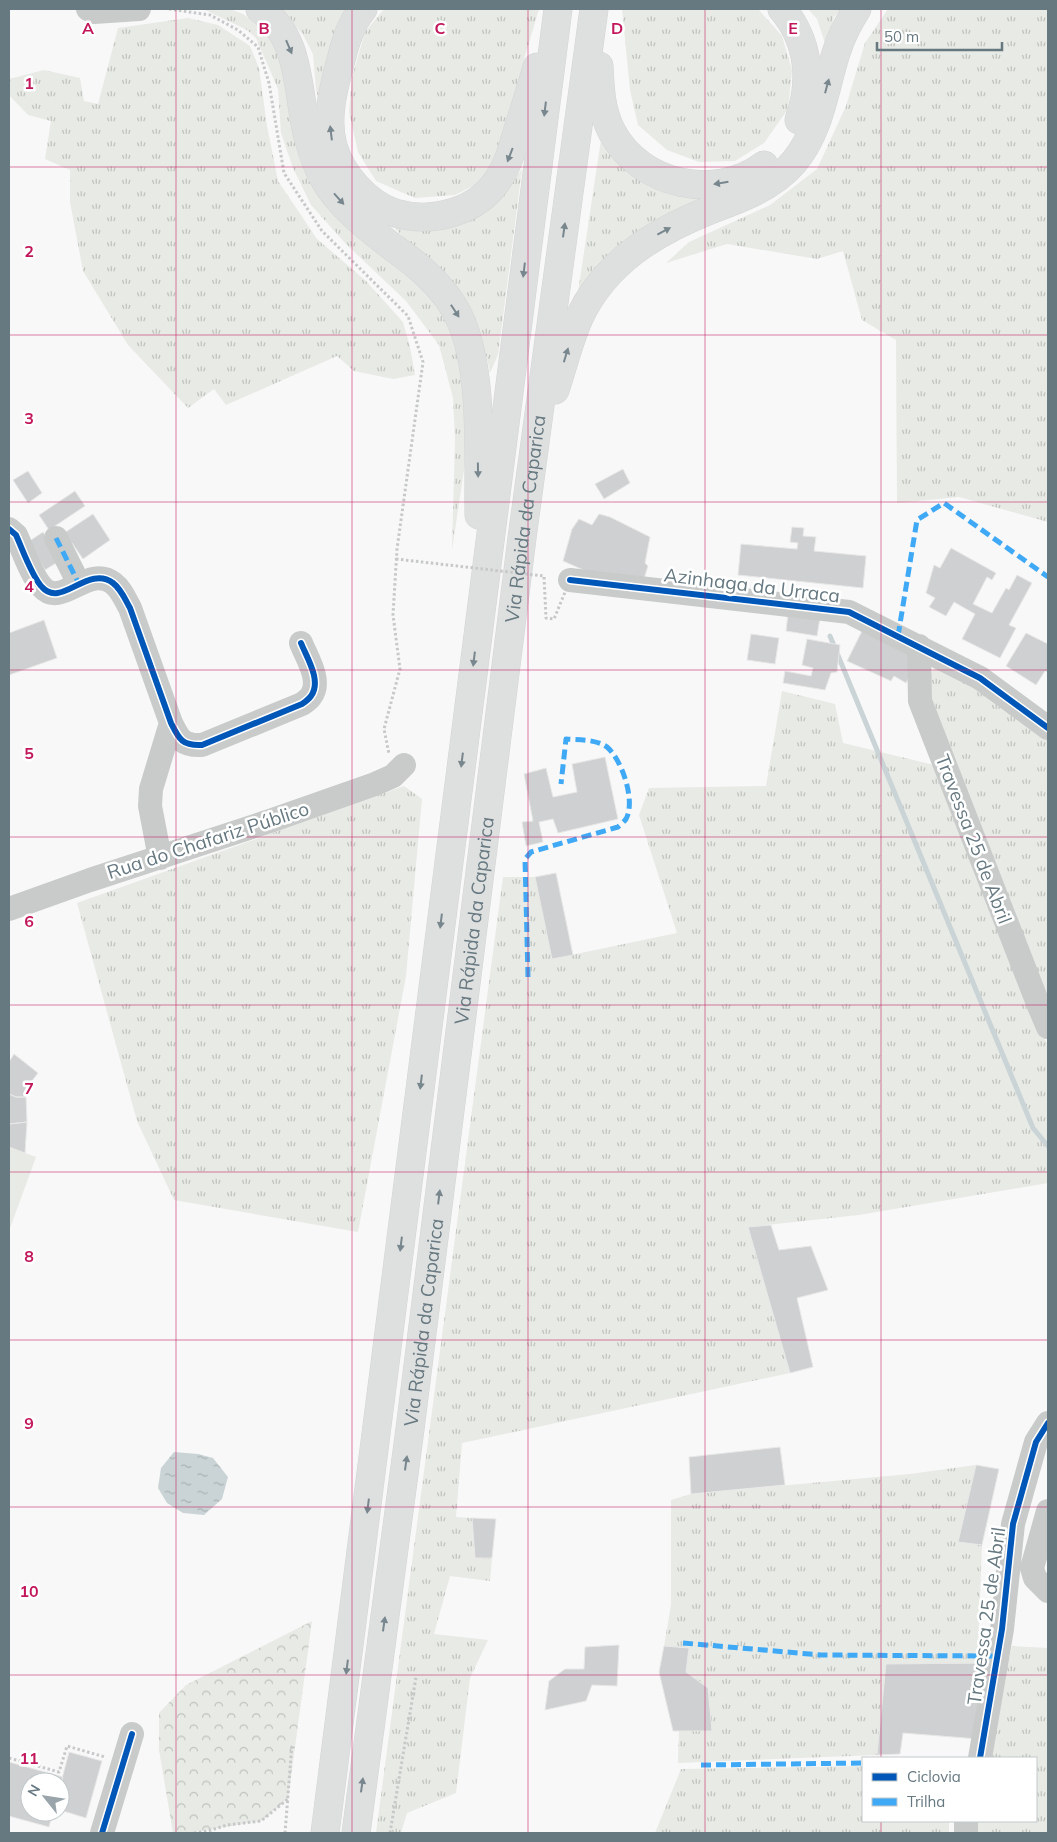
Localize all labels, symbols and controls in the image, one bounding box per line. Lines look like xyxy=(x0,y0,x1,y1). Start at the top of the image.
text: A xyxy=(82,18,94,38)
text: B xyxy=(258,18,270,38)
text: C xyxy=(435,18,446,38)
text: D xyxy=(611,18,623,38)
text: E xyxy=(788,18,798,38)
scale bar xyxy=(877,20,1002,52)
text: 50 m xyxy=(884,27,919,46)
one-way arrow xyxy=(285,40,293,55)
text: 1 xyxy=(24,73,34,93)
one-way arrow xyxy=(823,78,831,93)
one-way arrow xyxy=(541,101,549,117)
one-way arrow xyxy=(327,125,335,141)
one-way arrow xyxy=(506,148,514,163)
one-way arrow xyxy=(713,179,729,187)
one-way arrow xyxy=(333,192,345,204)
one-way arrow xyxy=(560,221,568,237)
one-way arrow xyxy=(657,227,671,235)
text: 2 xyxy=(24,241,34,261)
one-way arrow xyxy=(520,263,528,279)
one-way arrow xyxy=(450,304,460,318)
one-way arrow xyxy=(563,347,571,362)
text: 3 xyxy=(24,408,34,428)
street label: Via Rápida da Caparica xyxy=(499,413,551,624)
one-way arrow xyxy=(474,462,482,478)
street label: Azinhaga da Urraca xyxy=(663,562,841,608)
text: 4 xyxy=(24,576,34,596)
one-way arrow xyxy=(470,652,478,668)
text: 5 xyxy=(24,743,34,763)
street label: Travessa 25 de Abril xyxy=(931,751,1017,927)
one-way arrow xyxy=(458,752,466,768)
street label: Rua do Chafariz Público xyxy=(104,796,312,884)
street label: Via Rápida da Caparica xyxy=(449,815,499,1026)
text: 6 xyxy=(24,911,34,931)
one-way arrow xyxy=(437,913,445,929)
one-way arrow xyxy=(417,1075,425,1091)
text: 7 xyxy=(24,1078,34,1098)
one-way arrow xyxy=(435,1189,443,1205)
street label: Via Rápida da Caparica xyxy=(398,1217,448,1428)
one-way arrow xyxy=(397,1236,405,1252)
text: 8 xyxy=(24,1246,34,1266)
text: 9 xyxy=(24,1413,34,1433)
one-way arrow xyxy=(402,1455,410,1471)
one-way arrow xyxy=(364,1498,372,1514)
street label: Travessa 25 de Abril xyxy=(962,1526,1010,1706)
text: 10 xyxy=(19,1581,39,1601)
one-way arrow xyxy=(380,1616,388,1632)
one-way arrow xyxy=(343,1660,351,1676)
text: 11 xyxy=(19,1748,39,1768)
legend xyxy=(862,1757,1037,1822)
text: Ciclovia xyxy=(907,1767,961,1786)
north arrow xyxy=(20,1772,70,1822)
one-way arrow xyxy=(358,1777,366,1793)
text: N xyxy=(23,1781,44,1800)
text: Trilha xyxy=(907,1792,945,1811)

